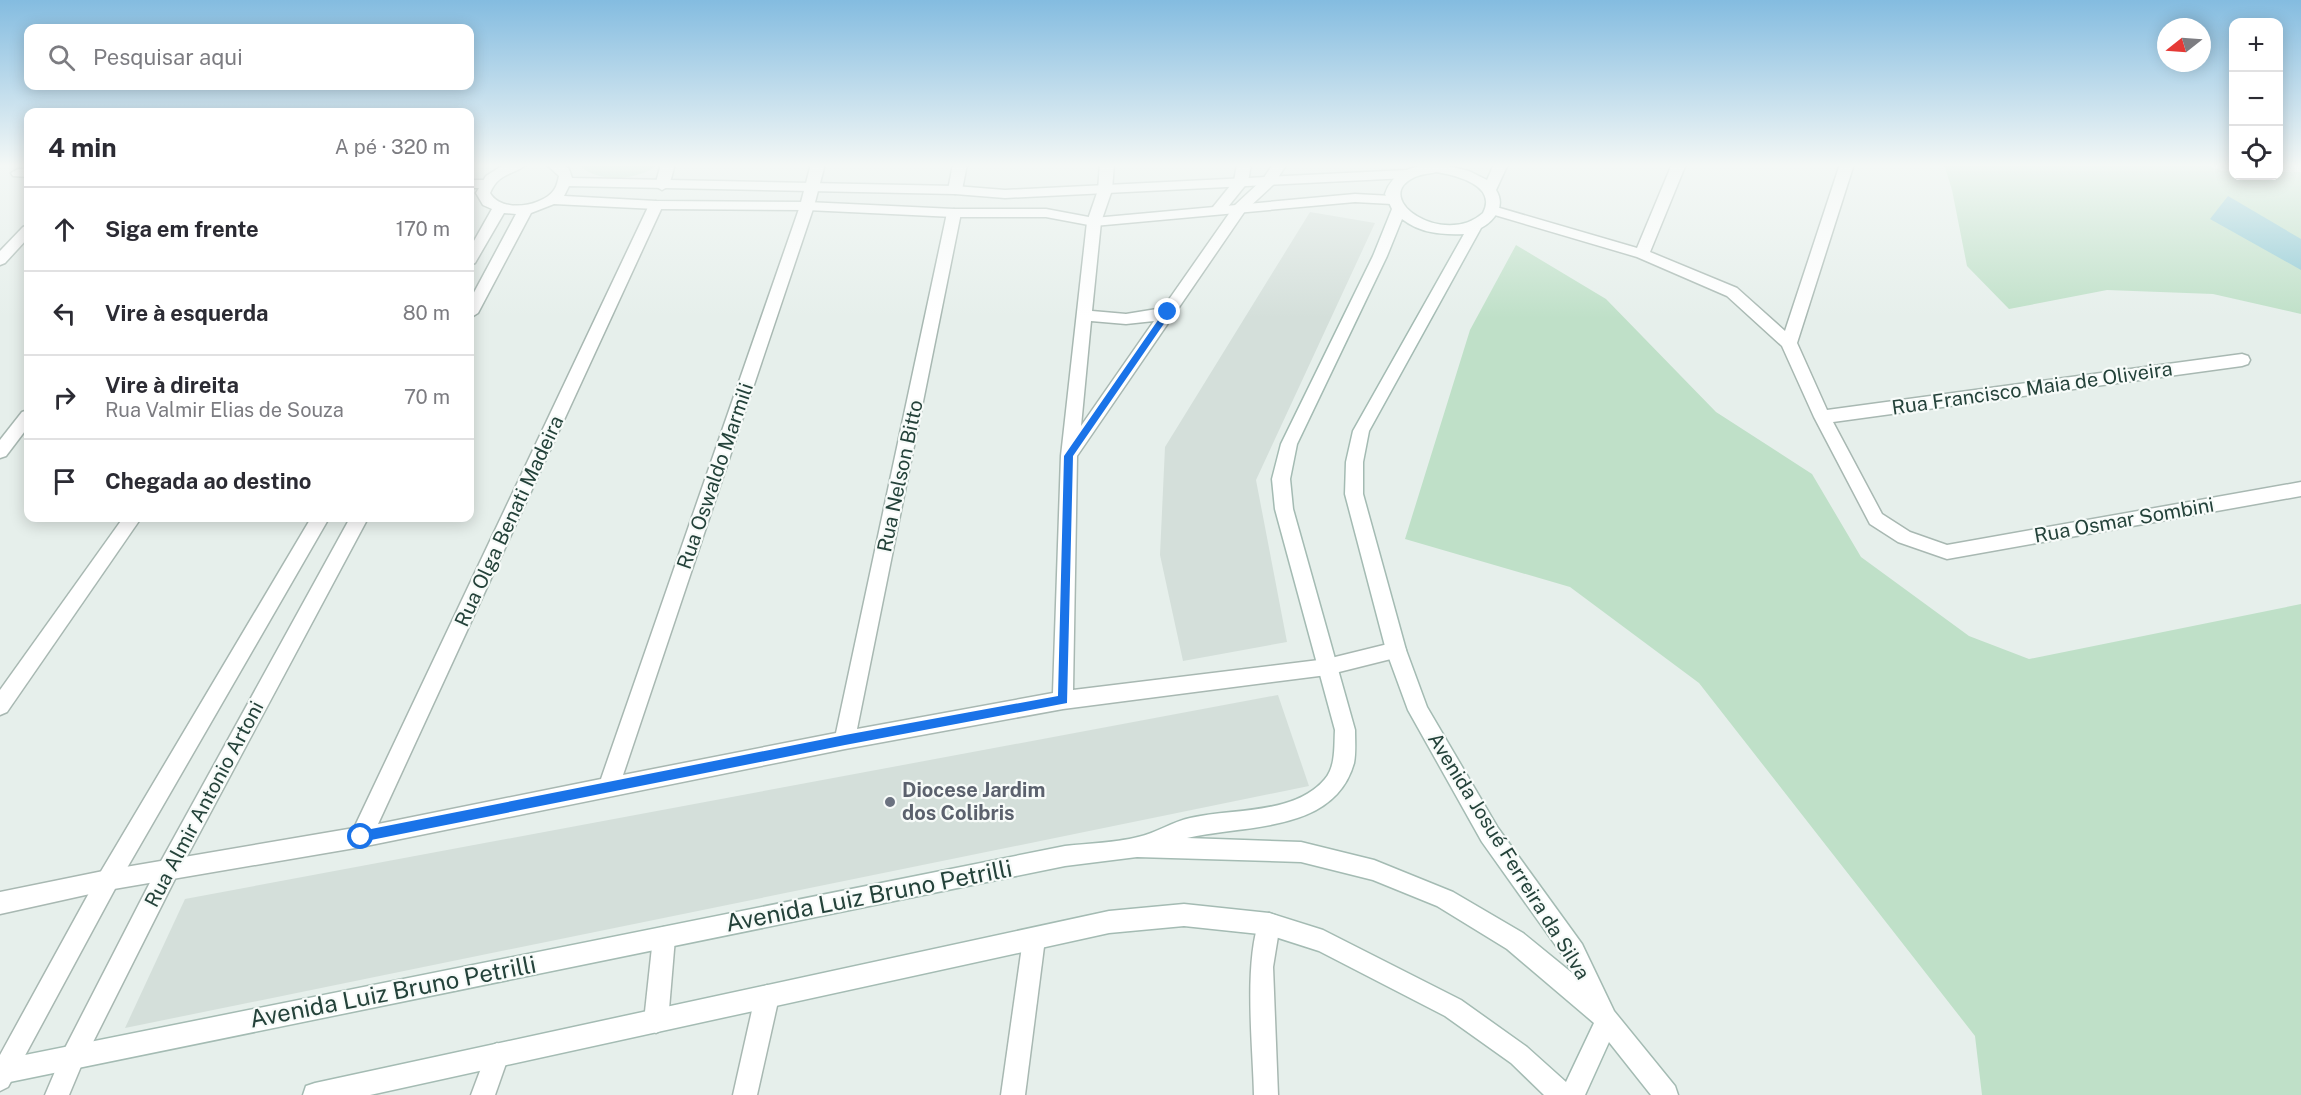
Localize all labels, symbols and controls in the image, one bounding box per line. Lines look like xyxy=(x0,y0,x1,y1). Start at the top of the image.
north arrow xyxy=(2157,18,2211,72)
map controls xyxy=(2229,18,2283,180)
button: + xyxy=(2229,18,2283,72)
search box xyxy=(24,24,474,90)
icon: search xyxy=(45,41,78,74)
text: Pesquisar aqui xyxy=(93,44,243,70)
button: − xyxy=(2229,72,2283,126)
button: locate xyxy=(2229,126,2283,180)
text: 4 min xyxy=(48,132,117,163)
text: A pé · 320 m xyxy=(335,135,450,159)
icon: ahead xyxy=(48,213,81,246)
text: Siga em frente xyxy=(105,216,259,242)
text: 170 m xyxy=(396,217,450,241)
icon: left xyxy=(48,297,81,330)
route end xyxy=(1154,298,1180,324)
text: Vire à esquerda xyxy=(105,300,269,326)
text: 80 m xyxy=(403,301,450,325)
street label: Rua Francisco Maia de Oliveira xyxy=(1890,356,2174,420)
text: Vire à direita xyxy=(105,372,239,398)
street label: Rua Oswaldo Marmili xyxy=(672,380,758,572)
icon: right xyxy=(48,381,81,414)
text: 70 m xyxy=(404,385,450,409)
text: Rua Valmir Elias de Souza xyxy=(105,398,344,422)
street label: Rua Nelson Bitto xyxy=(872,398,928,554)
street label: Rua Olga Benati Madeira xyxy=(450,412,568,630)
icon: arrive xyxy=(48,465,81,498)
text: Chegada ao destino xyxy=(105,468,311,494)
street label: Rua Osmar Sombini xyxy=(2032,492,2216,548)
street label: Rua Almir Antonio Artoni xyxy=(139,697,269,911)
street label: Avenida Josué Ferreira da Silva xyxy=(1423,728,1595,984)
place label: Diocese Jardim dos Colibris xyxy=(902,778,1045,825)
marker: Diocese Jardim dos Colibris xyxy=(883,795,897,809)
route start xyxy=(347,823,373,849)
street label: Avenida Luiz Bruno Petrilli xyxy=(723,853,1014,937)
street label: Avenida Luiz Bruno Petrilli xyxy=(247,949,538,1033)

